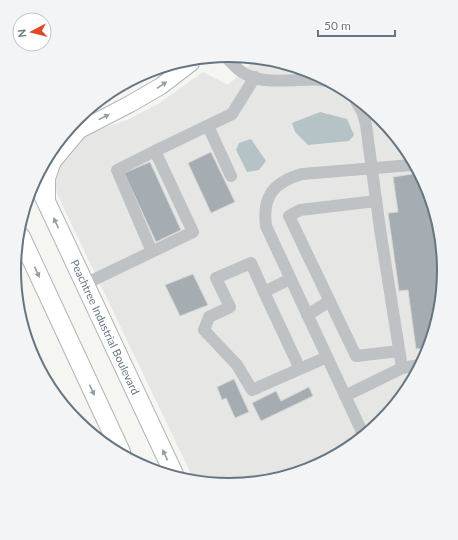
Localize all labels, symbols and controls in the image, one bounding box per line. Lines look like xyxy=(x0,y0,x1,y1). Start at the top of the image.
north arrow xyxy=(12,12,52,52)
scale bar xyxy=(318,12,395,38)
text: 50 m xyxy=(324,18,351,33)
text: N xyxy=(15,28,29,38)
one-way arrow xyxy=(156,81,167,89)
one-way arrow xyxy=(98,114,110,120)
one-way arrow xyxy=(53,217,59,229)
street label: Peachtree Industrial Boulevard xyxy=(68,257,142,396)
one-way arrow xyxy=(34,266,40,278)
one-way arrow xyxy=(89,384,95,395)
one-way arrow xyxy=(162,449,168,460)

